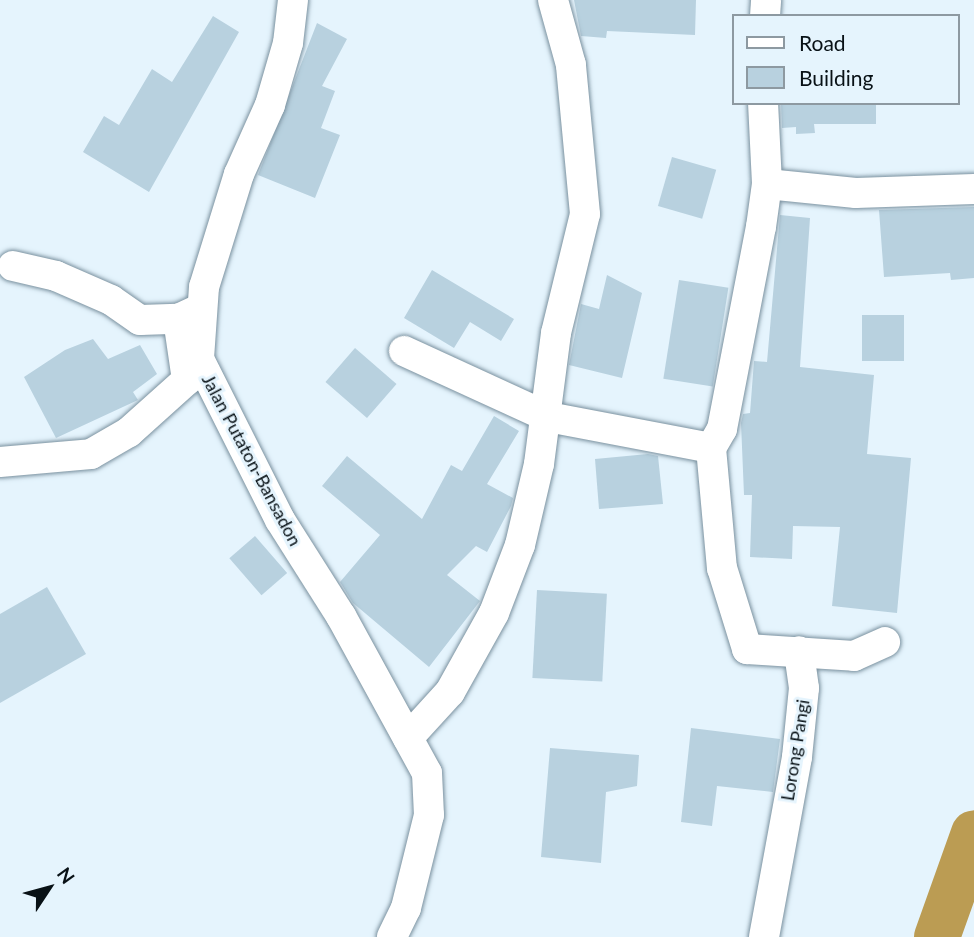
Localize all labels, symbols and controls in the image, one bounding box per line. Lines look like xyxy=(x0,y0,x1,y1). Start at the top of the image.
legend xyxy=(732,14,960,105)
text: Road xyxy=(799,30,846,55)
text: Building xyxy=(799,65,874,90)
street label: Jalan Putaton-Bansadon xyxy=(198,371,306,549)
street label: Lorong Pangi xyxy=(776,698,814,802)
north arrow xyxy=(14,853,84,923)
text: N xyxy=(53,863,80,888)

